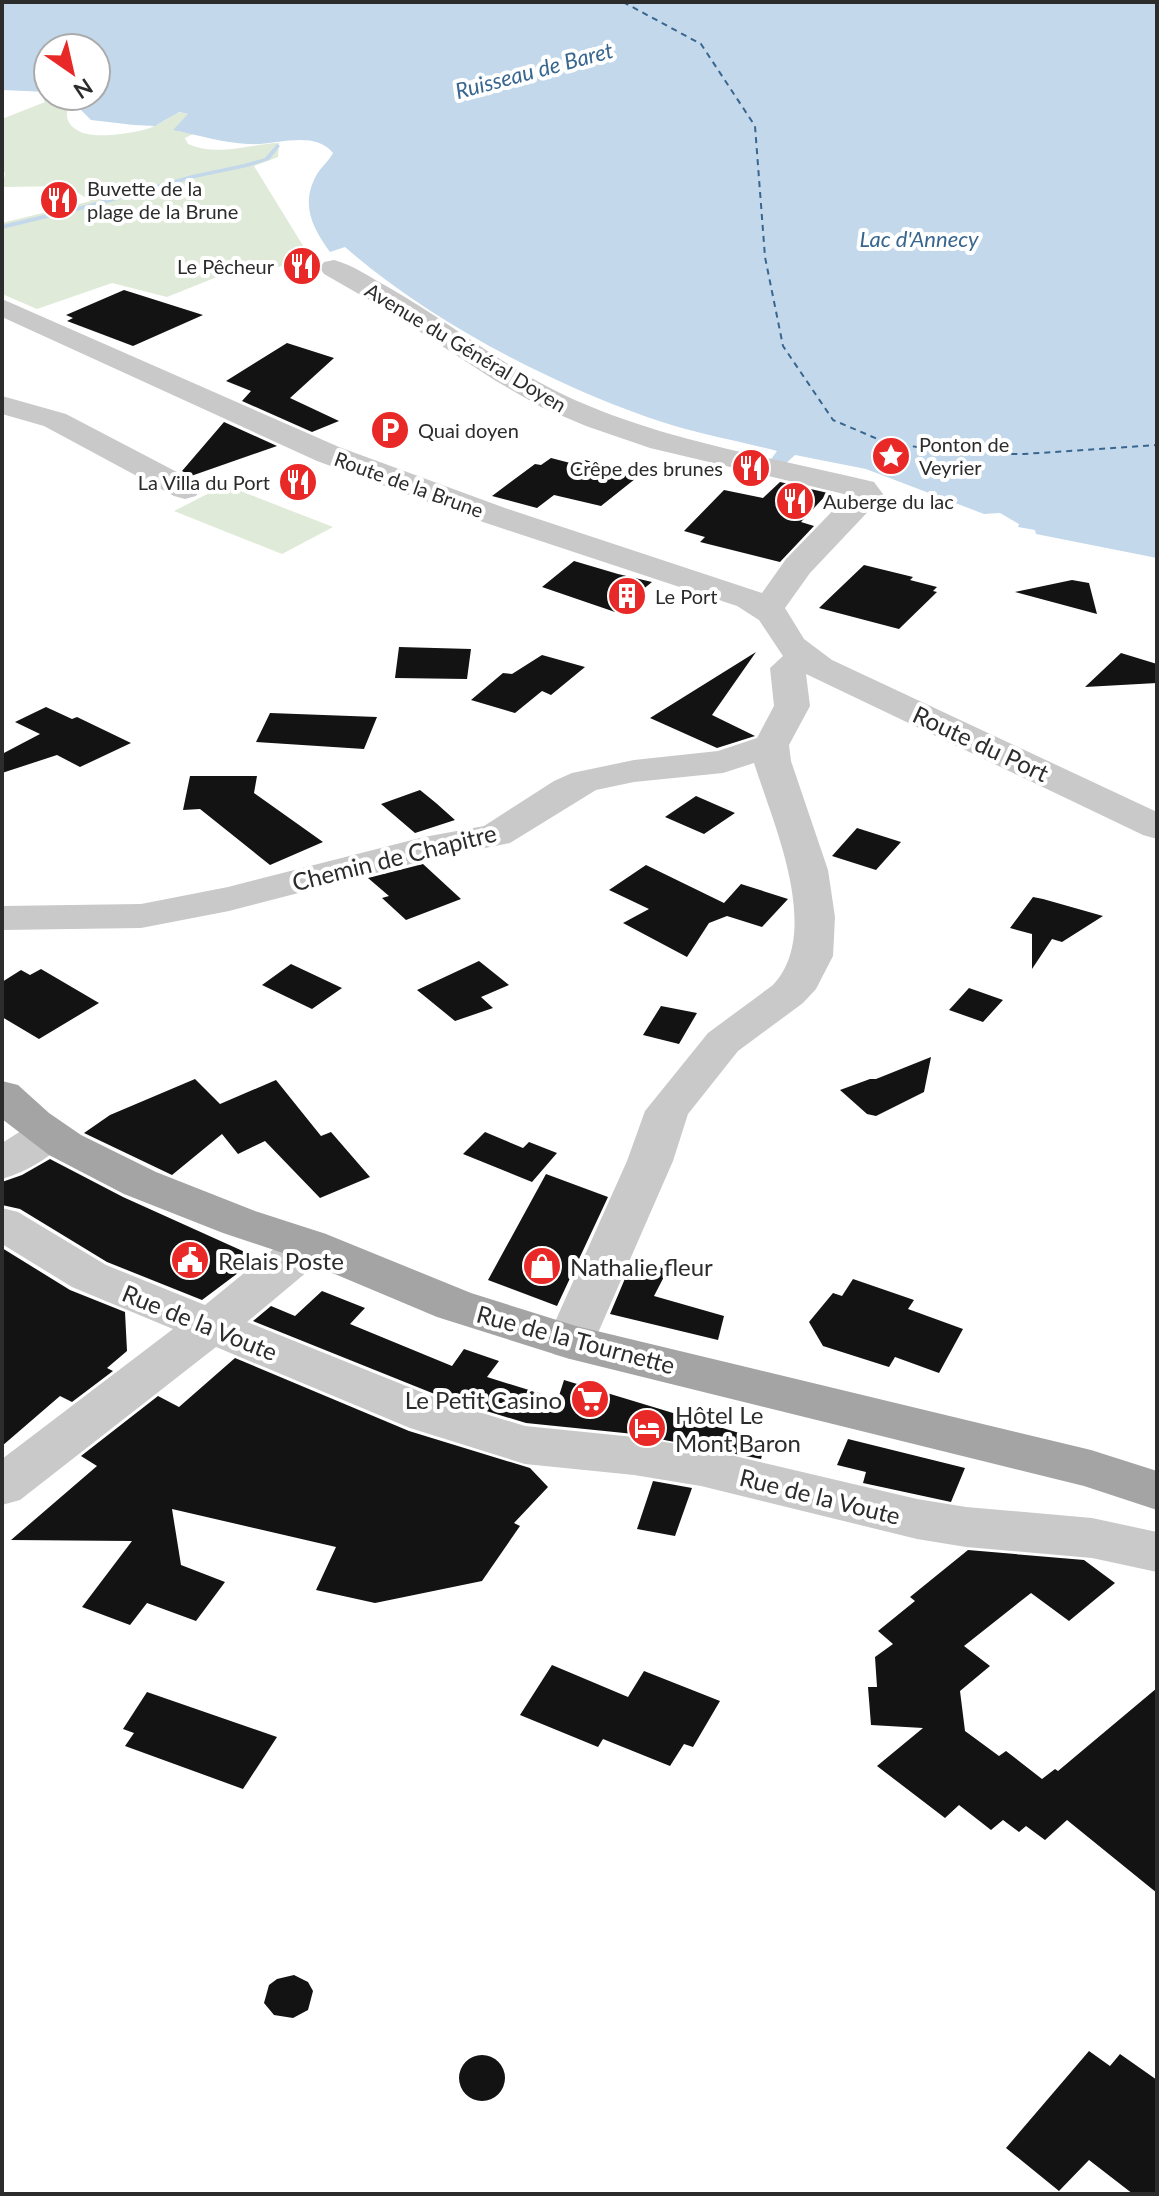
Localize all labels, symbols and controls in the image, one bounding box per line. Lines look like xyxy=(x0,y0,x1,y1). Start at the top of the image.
north arrow xyxy=(32,32,112,112)
water label: Ruisseau de Baret xyxy=(452,36,616,104)
text: N xyxy=(69,73,98,105)
place label: Buvette de la plage de la Brune xyxy=(87,176,238,223)
restaurant icon: Buvette de la plage de la Brune xyxy=(38,179,80,221)
water label: Lac d'Annecy xyxy=(859,225,979,252)
restaurant icon: Le Pêcheur xyxy=(281,245,323,287)
place label: Le Pêcheur xyxy=(177,254,275,278)
street label: Avenue du Général Doyen xyxy=(361,277,571,417)
parking icon: Quai doyen xyxy=(369,409,411,451)
place label: Quai doyen xyxy=(418,418,519,442)
place label: Ponton de Veyrier xyxy=(919,432,1009,479)
place icon: Ponton de Veyrier xyxy=(870,435,912,477)
street label: Route de la Brune xyxy=(331,446,487,522)
restaurant icon: Crêpe des brunes xyxy=(730,447,772,489)
place label: Crêpe des brunes xyxy=(570,456,723,480)
restaurant icon: La Villa du Port xyxy=(277,461,319,503)
place label: La Villa du Port xyxy=(138,470,270,494)
restaurant icon: Auberge du lac xyxy=(774,480,816,522)
place label: Auberge du lac xyxy=(823,489,954,513)
building icon: Le Port xyxy=(606,575,648,617)
place label: Le Port xyxy=(655,584,718,608)
street label: Route du Port xyxy=(909,699,1054,787)
street label: Chemin de Chapitre xyxy=(289,818,499,896)
public building icon: Relais Poste xyxy=(169,1239,211,1281)
shop icon: Nathalie fleur xyxy=(521,1245,563,1287)
place label: Relais Poste xyxy=(218,1246,344,1275)
place label: Nathalie fleur xyxy=(570,1252,713,1281)
street label: Rue de la Voute xyxy=(118,1278,282,1366)
street label: Rue de la Tournette xyxy=(474,1299,678,1379)
supermarket icon: Le Petit Casino xyxy=(569,1378,611,1420)
place label: Le Petit Casino xyxy=(405,1385,562,1414)
place label: Hôtel Le Mont Baron xyxy=(675,1400,801,1457)
hotel icon: Hôtel Le Mont Baron xyxy=(626,1407,668,1449)
street label: Rue de la Voute xyxy=(737,1462,903,1530)

